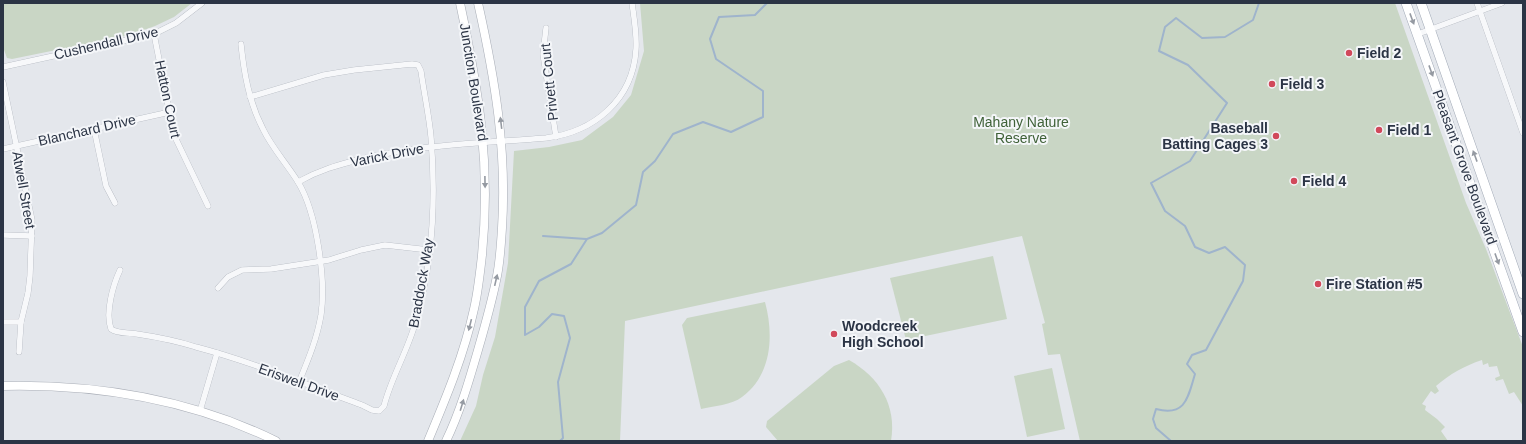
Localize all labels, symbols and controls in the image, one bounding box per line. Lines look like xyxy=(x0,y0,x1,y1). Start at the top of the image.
one-way arrow xyxy=(1409,13,1415,25)
street label: Junction Boulevard xyxy=(457,22,491,142)
street label: Cushendall Drive xyxy=(52,23,160,63)
street label: Privett Court xyxy=(537,42,561,122)
place label: Field 2 xyxy=(1357,45,1402,61)
marker: Field 2 xyxy=(1344,48,1354,58)
street label: Hatton Court xyxy=(152,59,184,140)
one-way arrow xyxy=(1428,66,1434,78)
place label: Field 3 xyxy=(1280,76,1325,92)
marker: Field 3 xyxy=(1267,79,1277,89)
street label: Pleasant Grove Boulevard xyxy=(1430,87,1500,247)
street label: Blanchard Drive xyxy=(37,111,138,149)
park label: Mahany Nature Reserve xyxy=(973,114,1069,146)
one-way arrow xyxy=(497,117,504,129)
place label: Baseball Batting Cages 3 xyxy=(1162,120,1268,152)
place label: Field 1 xyxy=(1387,122,1432,138)
marker: Field 1 xyxy=(1374,125,1384,135)
marker: Baseball Batting Cages 3 xyxy=(1271,131,1281,141)
street label: Varick Drive xyxy=(349,140,425,170)
street label: Atwell Street xyxy=(9,150,39,230)
one-way arrow xyxy=(1472,150,1478,162)
place label: Field 4 xyxy=(1302,173,1347,189)
one-way arrow xyxy=(482,176,489,188)
marker: Field 4 xyxy=(1289,176,1299,186)
street label: Braddock Way xyxy=(405,237,437,329)
one-way arrow xyxy=(1494,253,1500,265)
one-way arrow xyxy=(493,274,499,286)
place label: Fire Station #5 xyxy=(1326,276,1423,292)
marker: Fire Station #5 xyxy=(1313,279,1323,289)
place label: Woodcreek High School xyxy=(842,318,924,350)
one-way arrow xyxy=(467,319,473,331)
marker: Woodcreek High School xyxy=(829,329,839,339)
street label: Eriswell Drive xyxy=(256,360,342,404)
one-way arrow xyxy=(459,399,465,411)

